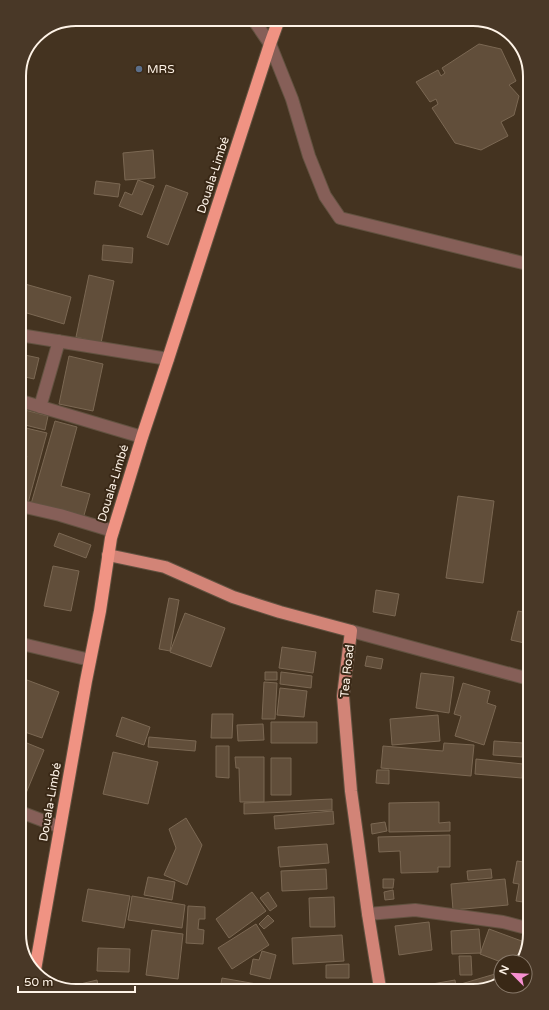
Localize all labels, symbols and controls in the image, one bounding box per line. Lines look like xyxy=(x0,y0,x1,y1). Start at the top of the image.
place label: MRS xyxy=(147,62,175,76)
marker: MRS xyxy=(134,64,144,74)
street label: Douala-Limbé xyxy=(194,135,232,215)
street label: Douala-Limbé xyxy=(95,442,131,523)
street label: Tea Road xyxy=(337,644,357,698)
street label: Douala-Limbé xyxy=(36,761,64,843)
north arrow xyxy=(493,954,533,994)
text: N xyxy=(497,963,512,977)
scale bar xyxy=(18,968,135,994)
text: 50 m xyxy=(24,975,53,989)

